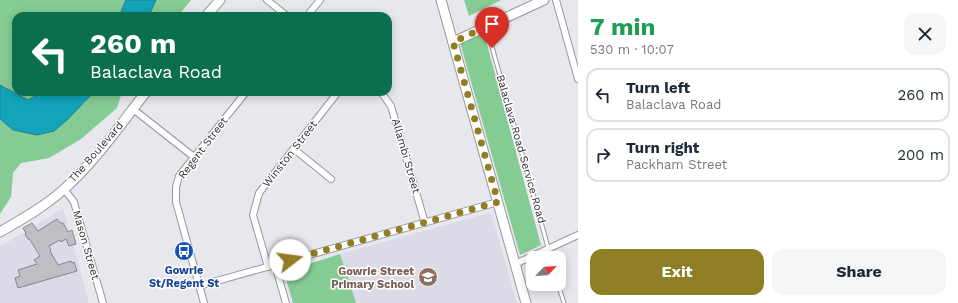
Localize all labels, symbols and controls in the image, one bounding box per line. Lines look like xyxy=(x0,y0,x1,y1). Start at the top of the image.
pin xyxy=(475,7.0,509,48)
icon: arrive xyxy=(481,13,503,35)
text: 7 min xyxy=(590,13,655,41)
button: close xyxy=(904,13,946,55)
text: 260 m xyxy=(90,27,176,60)
icon: left xyxy=(24,28,76,80)
text: 530 m · 10:07 xyxy=(590,42,674,57)
text: Balaclava Road xyxy=(90,61,222,82)
street label: Balaclava Road Service Road xyxy=(494,73,548,225)
text: Turn left xyxy=(626,79,690,97)
icon: left xyxy=(592,84,614,106)
text: 260 m xyxy=(897,86,944,104)
text: Balaclava Road xyxy=(626,97,721,112)
street label: Regent Street xyxy=(176,114,231,181)
street label: Allambi Street xyxy=(389,117,423,195)
street label: Winston Street xyxy=(260,118,320,190)
street label: The Boulevard xyxy=(66,119,126,185)
text: Turn right xyxy=(626,139,699,157)
icon: right xyxy=(592,144,614,166)
text: 200 m xyxy=(897,146,944,164)
text: Packham Street xyxy=(626,157,727,172)
street label: Mason Street xyxy=(70,209,102,282)
position arrow xyxy=(269,239,311,281)
bus stop icon: Gowrie St/Regent St xyxy=(173,240,195,262)
button: Exit xyxy=(590,249,764,295)
button: Share xyxy=(772,249,946,295)
north arrow xyxy=(526,251,566,291)
map controls xyxy=(526,251,566,291)
place label: Gowrie St/Regent St xyxy=(149,264,219,290)
place label: Gowrie Street Primary School xyxy=(331,265,414,291)
school or university icon: Gowrie Street Primary School xyxy=(417,266,439,288)

